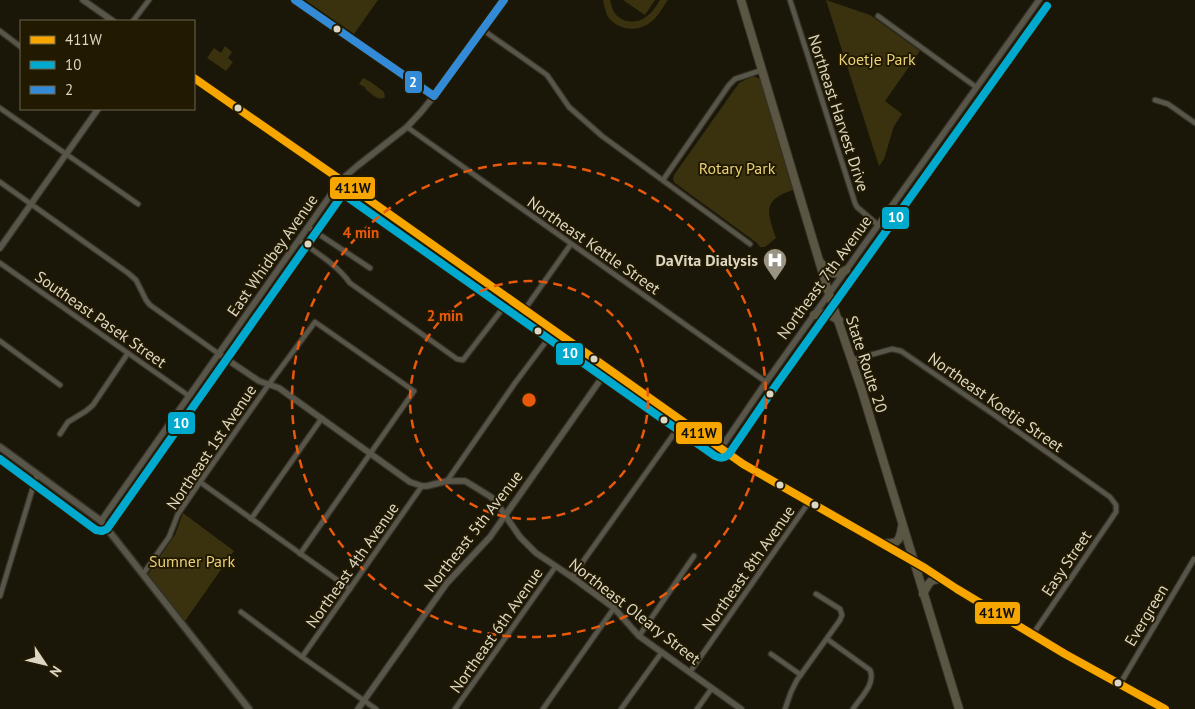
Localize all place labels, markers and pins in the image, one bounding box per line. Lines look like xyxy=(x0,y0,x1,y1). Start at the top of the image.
unlabelled marker xyxy=(332,24,342,34)
unlabelled marker xyxy=(233,103,243,113)
unlabelled marker xyxy=(303,239,313,249)
hospital icon: DaVita Dialysis xyxy=(762,247,788,281)
place label: DaVita Dialysis xyxy=(655,250,758,270)
unlabelled marker xyxy=(533,326,543,336)
unlabelled marker xyxy=(589,354,599,364)
unlabelled marker xyxy=(765,389,775,399)
centre of rings xyxy=(520,391,538,409)
unlabelled marker xyxy=(659,415,669,425)
unlabelled marker xyxy=(775,480,785,490)
unlabelled marker xyxy=(810,500,820,510)
unlabelled marker xyxy=(1113,678,1123,688)

